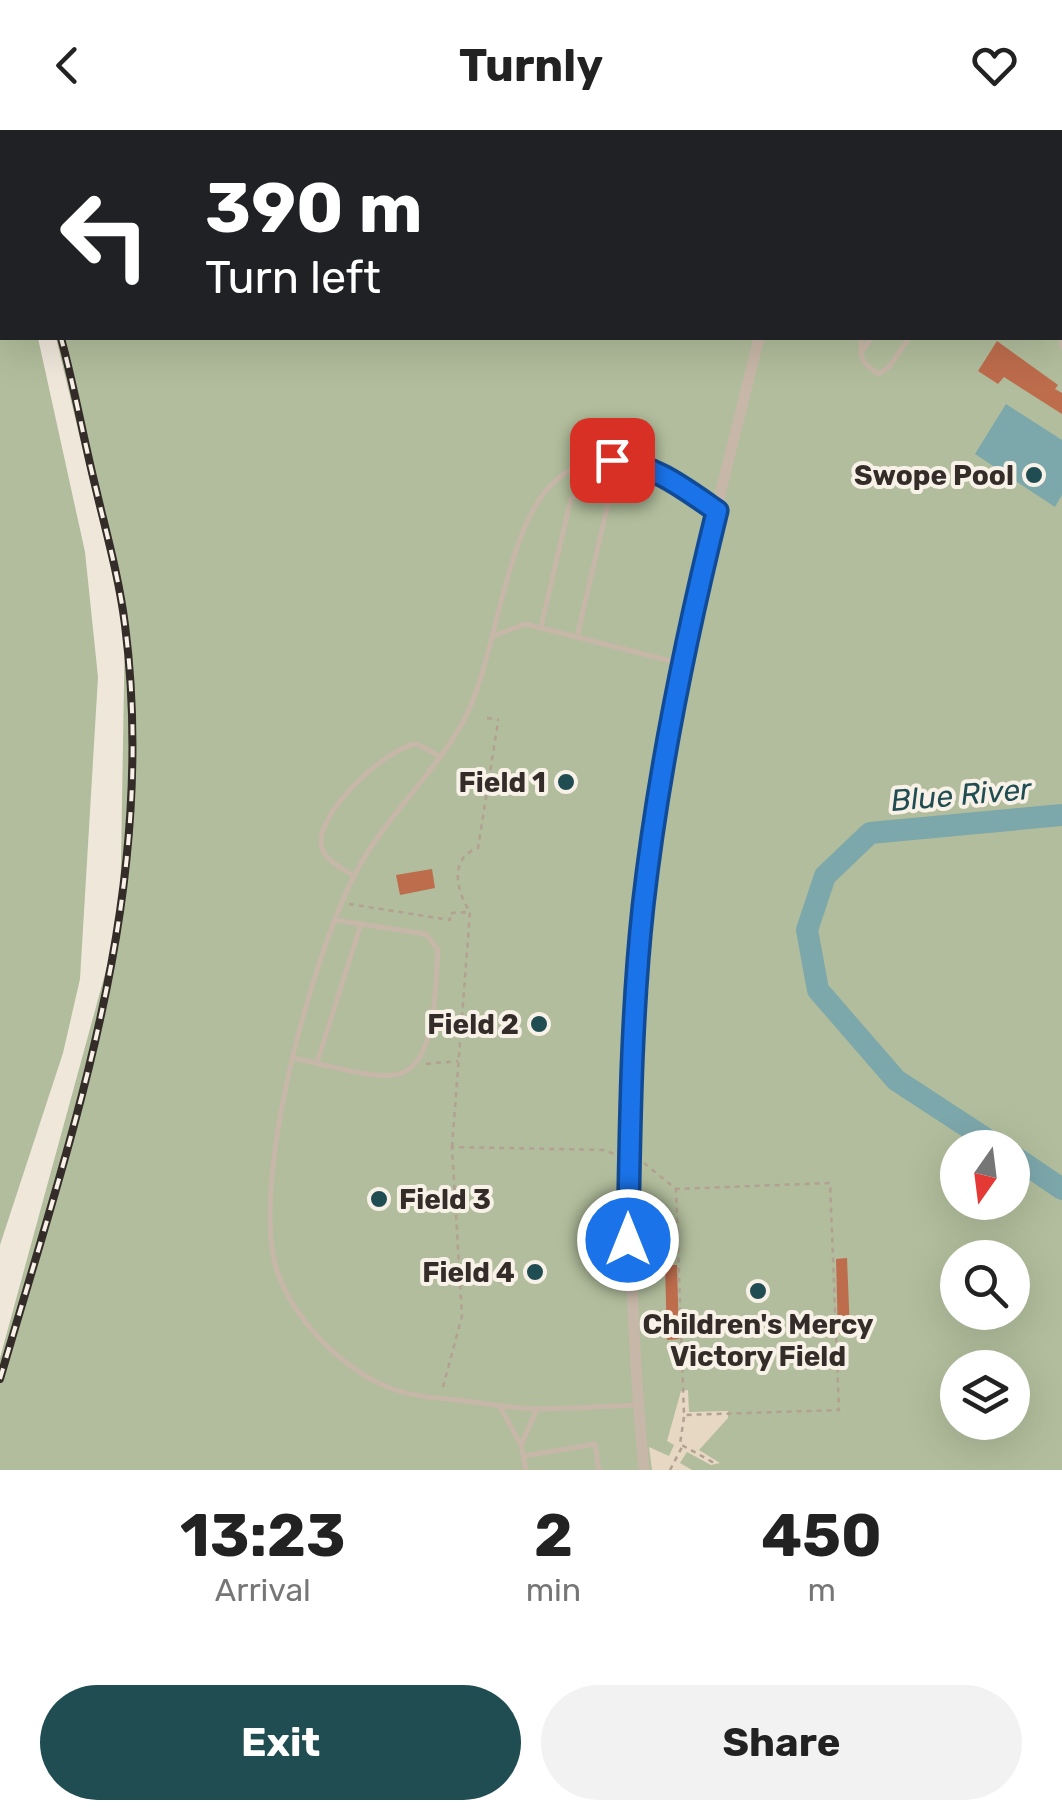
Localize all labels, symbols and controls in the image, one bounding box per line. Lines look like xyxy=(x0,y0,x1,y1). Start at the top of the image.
icon: back xyxy=(40,38,95,93)
icon: heart xyxy=(967,38,1022,93)
text: Turnly xyxy=(459,39,603,92)
text: 390 m xyxy=(205,167,423,250)
icon: left xyxy=(40,170,170,300)
text: Turn left xyxy=(205,251,381,304)
pin xyxy=(570,418,655,503)
icon: arrive xyxy=(585,433,640,488)
place label: Swope Pool xyxy=(854,459,1014,492)
marker: Swope Pool xyxy=(1023,464,1045,486)
place label: Field 1 xyxy=(458,766,546,799)
marker: Field 1 xyxy=(555,771,577,793)
water label: Blue River xyxy=(889,771,1034,819)
place label: Field 2 xyxy=(427,1008,519,1041)
marker: Field 2 xyxy=(528,1013,550,1035)
north arrow xyxy=(940,1130,1030,1220)
map controls xyxy=(940,1130,1030,1440)
place label: Field 3 xyxy=(399,1183,491,1216)
marker: Field 3 xyxy=(368,1188,390,1210)
position arrow xyxy=(576,1188,680,1292)
button: search xyxy=(940,1240,1030,1330)
place label: Field 4 xyxy=(422,1256,515,1289)
marker: Field 4 xyxy=(524,1261,546,1283)
marker: Children's Mercy Victory Field xyxy=(747,1280,769,1302)
place label: Children's Mercy Victory Field xyxy=(643,1308,874,1373)
button: layers xyxy=(940,1350,1030,1440)
text: 13:23 xyxy=(180,1500,346,1571)
text: 2 xyxy=(534,1500,573,1571)
text: 450 xyxy=(761,1500,882,1571)
text: Arrival xyxy=(215,1571,311,1609)
text: min xyxy=(526,1571,581,1609)
text: m xyxy=(807,1571,836,1609)
button: Exit xyxy=(40,1685,521,1800)
button: Share xyxy=(541,1685,1022,1800)

